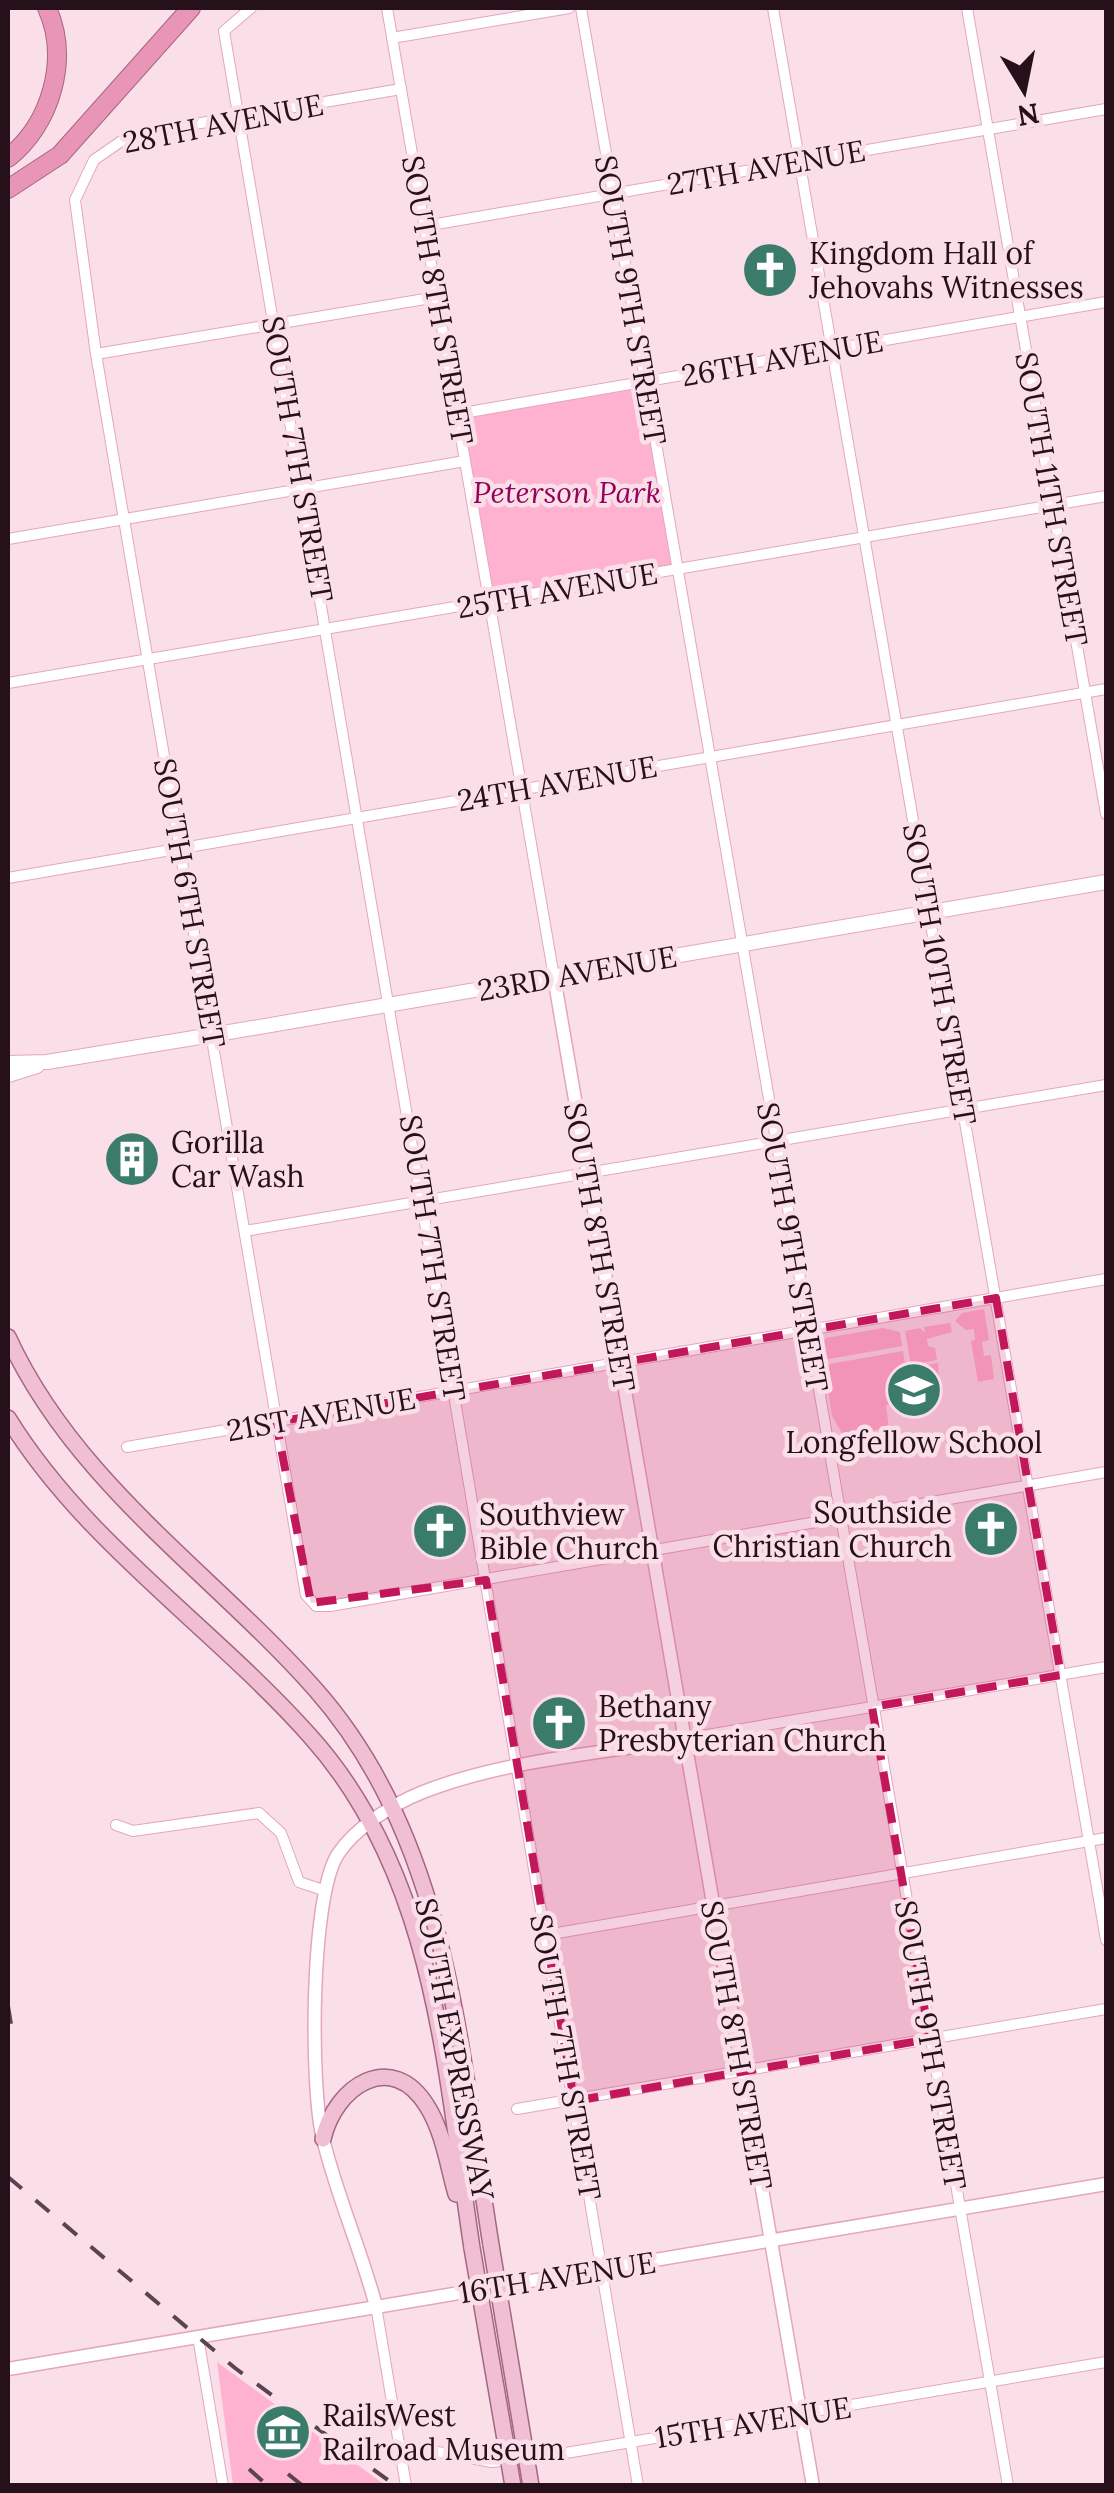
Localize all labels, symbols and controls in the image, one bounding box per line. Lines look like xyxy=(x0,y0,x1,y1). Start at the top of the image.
north arrow xyxy=(974,40,1074,140)
street label: 28TH AVENUE xyxy=(120,85,326,161)
text: N xyxy=(1015,95,1042,134)
street label: 27TH AVENUE xyxy=(664,131,868,203)
street label: SOUTH 9TH STREET xyxy=(587,152,675,448)
street label: SOUTH 8TH STREET xyxy=(394,153,482,447)
place label: Kingdom Hall of Jehovahs Witnesses xyxy=(808,234,1084,306)
church icon: Kingdom Hall of Jehovahs Witnesses xyxy=(740,240,800,300)
street label: SOUTH 7TH STREET xyxy=(254,313,342,605)
street label: 26TH AVENUE xyxy=(678,322,886,394)
street label: SOUTH 11TH STREET xyxy=(1007,349,1097,649)
park label: Peterson Park xyxy=(473,473,661,511)
street label: 25TH AVENUE xyxy=(454,554,660,626)
street label: 24TH AVENUE xyxy=(454,747,660,819)
street label: SOUTH 6TH STREET xyxy=(146,755,234,1051)
street label: SOUTH 10TH STREET xyxy=(895,820,985,1128)
street label: 23RD AVENUE xyxy=(475,937,679,1009)
street label: SOUTH 9TH STREET xyxy=(749,1099,837,1395)
street label: SOUTH 8TH STREET xyxy=(556,1100,644,1394)
street label: SOUTH 7TH STREET xyxy=(392,1112,474,1404)
place label: Gorilla Car Wash xyxy=(171,1123,304,1195)
building icon: Gorilla Car Wash xyxy=(102,1129,162,1189)
school or university icon: Longfellow School xyxy=(884,1360,944,1420)
street label: 21ST AVENUE xyxy=(224,1379,418,1449)
place label: Longfellow School xyxy=(786,1423,1042,1462)
place label: Southside Christian Church xyxy=(713,1493,952,1565)
place label: Southview Bible Church xyxy=(479,1495,659,1567)
church icon: Southside Christian Church xyxy=(961,1499,1021,1559)
church icon: Southview Bible Church xyxy=(410,1501,470,1561)
place label: Bethany Presbyterian Church xyxy=(598,1687,887,1760)
church icon: Bethany Presbyterian Church xyxy=(529,1693,589,1753)
street label: SOUTH EXPRESSWAY xyxy=(407,1895,503,2204)
street label: SOUTH 9TH STREET xyxy=(887,1897,975,2193)
street label: SOUTH 8TH STREET xyxy=(693,1898,781,2192)
street label: SOUTH 7TH STREET xyxy=(522,1911,610,2203)
street label: 16TH AVENUE xyxy=(456,2243,658,2311)
street label: 15TH AVENUE xyxy=(652,2388,854,2456)
place label: RailsWest Railroad Museum xyxy=(322,2396,565,2468)
museum icon: RailsWest Railroad Museum xyxy=(253,2402,313,2462)

